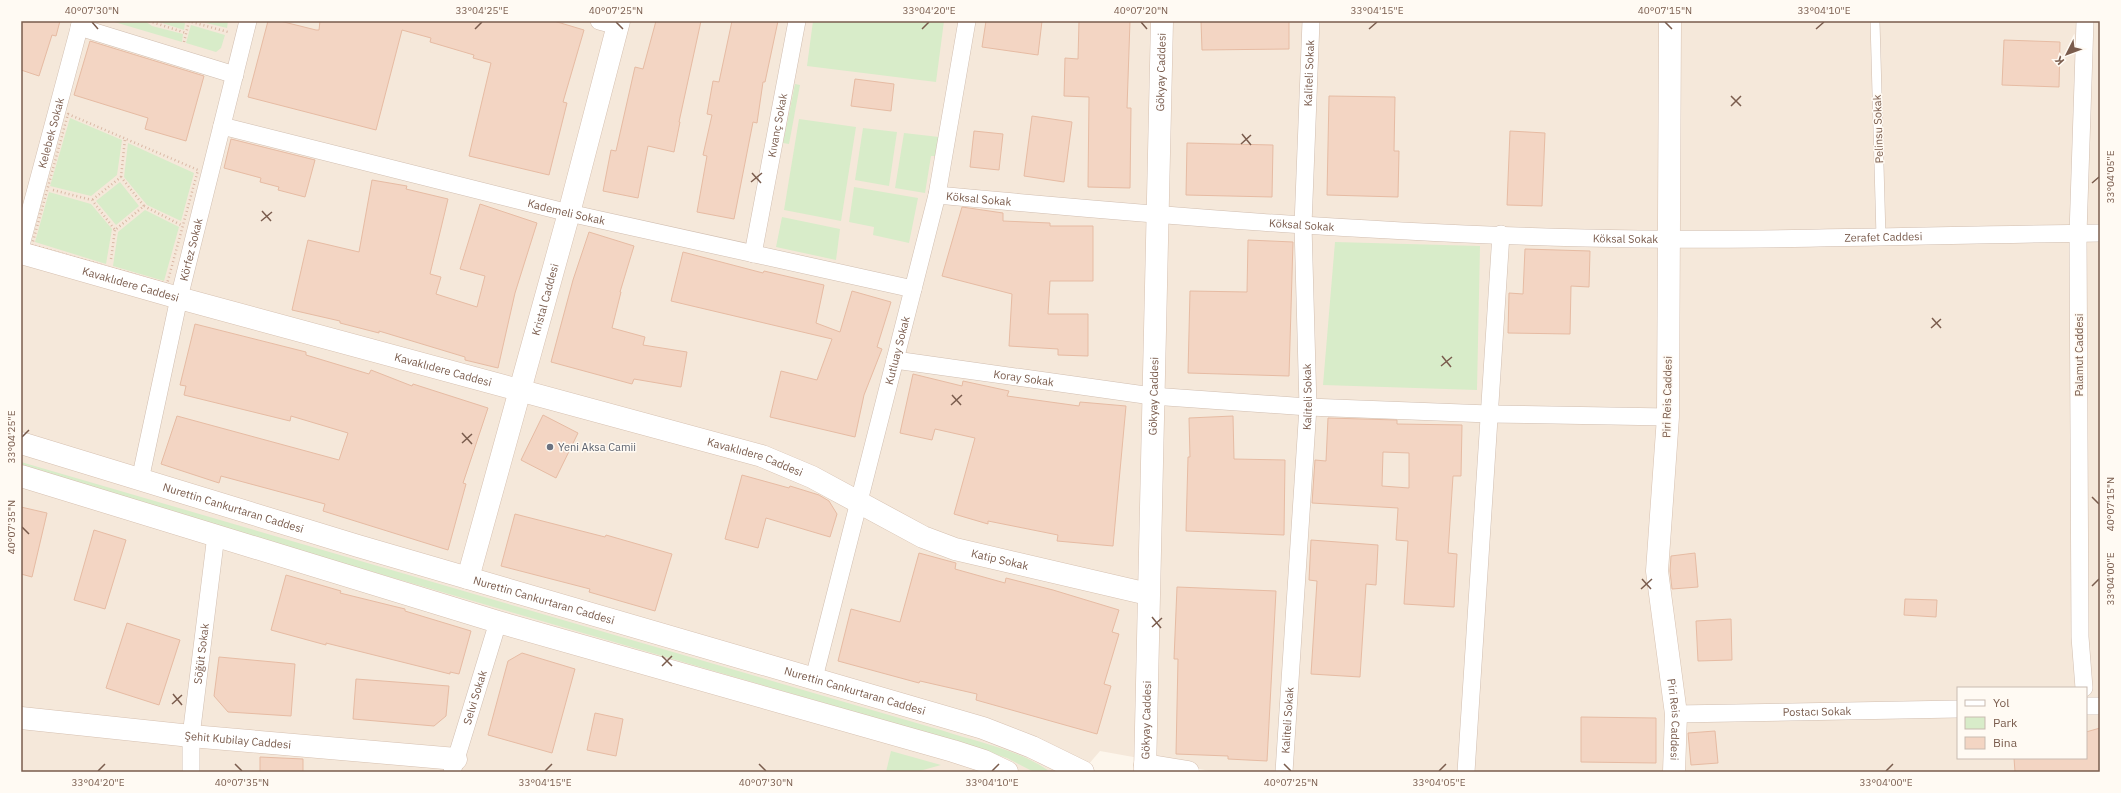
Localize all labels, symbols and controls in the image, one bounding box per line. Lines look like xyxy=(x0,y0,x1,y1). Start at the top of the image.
text: 40°07'30"N xyxy=(65,4,119,17)
text: 33°04'25"E xyxy=(455,4,509,17)
text: 40°07'25"N xyxy=(589,4,643,17)
text: 33°04'20"E xyxy=(902,4,956,17)
text: 40°07'20"N xyxy=(1114,4,1168,17)
text: 33°04'15"E xyxy=(1350,4,1404,17)
text: 40°07'15"N xyxy=(1638,4,1692,17)
text: 33°04'10"E xyxy=(1797,4,1851,17)
street label: Gökyay Caddesi xyxy=(1153,33,1169,112)
north arrow xyxy=(2047,34,2087,74)
street label: Kaliteli Sokak xyxy=(1301,39,1317,107)
text: K xyxy=(2052,53,2067,68)
street label: Kıvanç Sokak xyxy=(764,92,790,159)
street label: Pelinsu Sokak xyxy=(1870,94,1886,164)
street label: Kelebek Sokak xyxy=(35,96,67,170)
text: 33°04'05"E xyxy=(2104,150,2117,204)
street label: Köksal Sokak xyxy=(946,189,1012,209)
street label: Kademeli Sokak xyxy=(526,196,607,228)
street label: Köksal Sokak xyxy=(1269,216,1335,234)
street label: Körfez Sokak xyxy=(177,217,206,282)
street label: Zerafet Caddesi xyxy=(1844,229,1923,245)
street label: Köksal Sokak xyxy=(1593,231,1658,246)
street label: Kristal Caddesi xyxy=(528,262,562,337)
street label: Kavaklıdere Caddesi xyxy=(81,264,181,305)
street label: Palamut Caddesi xyxy=(2072,313,2086,397)
street label: Kutluay Sokak xyxy=(882,315,913,386)
street label: Kavaklıdere Caddesi xyxy=(393,350,493,389)
street label: Piri Reis Caddesi xyxy=(1659,356,1675,438)
street label: Gökyay Caddesi xyxy=(1146,357,1161,436)
street label: Kaliteli Sokak xyxy=(1299,363,1315,431)
street label: Koray Sokak xyxy=(993,367,1055,389)
text: 33°04'25"E xyxy=(5,410,18,464)
street label: Kavaklıdere Caddesi xyxy=(706,434,805,479)
place label: Yeni Aksa Camii xyxy=(558,440,636,454)
marker: Yeni Aksa Camii xyxy=(545,442,555,452)
text: 40°07'15"N xyxy=(2104,477,2117,531)
street label: Nurettin Cankurtaran Caddesi xyxy=(161,480,305,536)
text: 40°07'35"N xyxy=(5,500,18,554)
street label: Katip Sokak xyxy=(970,546,1030,573)
text: 33°04'00"E xyxy=(2104,552,2117,606)
street label: Nurettin Cankurtaran Caddesi xyxy=(472,573,616,627)
street label: Söğüt Sokak xyxy=(191,622,212,685)
street label: Nurettin Cankurtaran Caddesi xyxy=(783,664,927,718)
street label: Selvi Sokak xyxy=(460,668,490,726)
street label: Piri Reis Caddesi xyxy=(1664,678,1683,761)
street label: Gökyay Caddesi xyxy=(1138,681,1154,759)
street label: Kaliteli Sokak xyxy=(1278,686,1297,754)
legend xyxy=(1957,687,2087,759)
text: Yol xyxy=(1993,695,2010,710)
street label: Postacı Sokak xyxy=(1783,704,1852,719)
text: Park xyxy=(1993,715,2018,730)
street label: Şehit Kubilay Caddesi xyxy=(184,728,292,752)
text: Bina xyxy=(1993,735,2018,750)
text: 33°04'20"E xyxy=(71,776,125,789)
text: 40°07'35"N xyxy=(215,776,269,789)
text: 33°04'15"E xyxy=(518,776,572,789)
text: 40°07'30"N xyxy=(739,776,793,789)
text: 33°04'10"E xyxy=(965,776,1019,789)
text: 40°07'25"N xyxy=(1264,776,1318,789)
text: 33°04'05"E xyxy=(1412,776,1466,789)
text: 33°04'00"E xyxy=(1859,776,1913,789)

